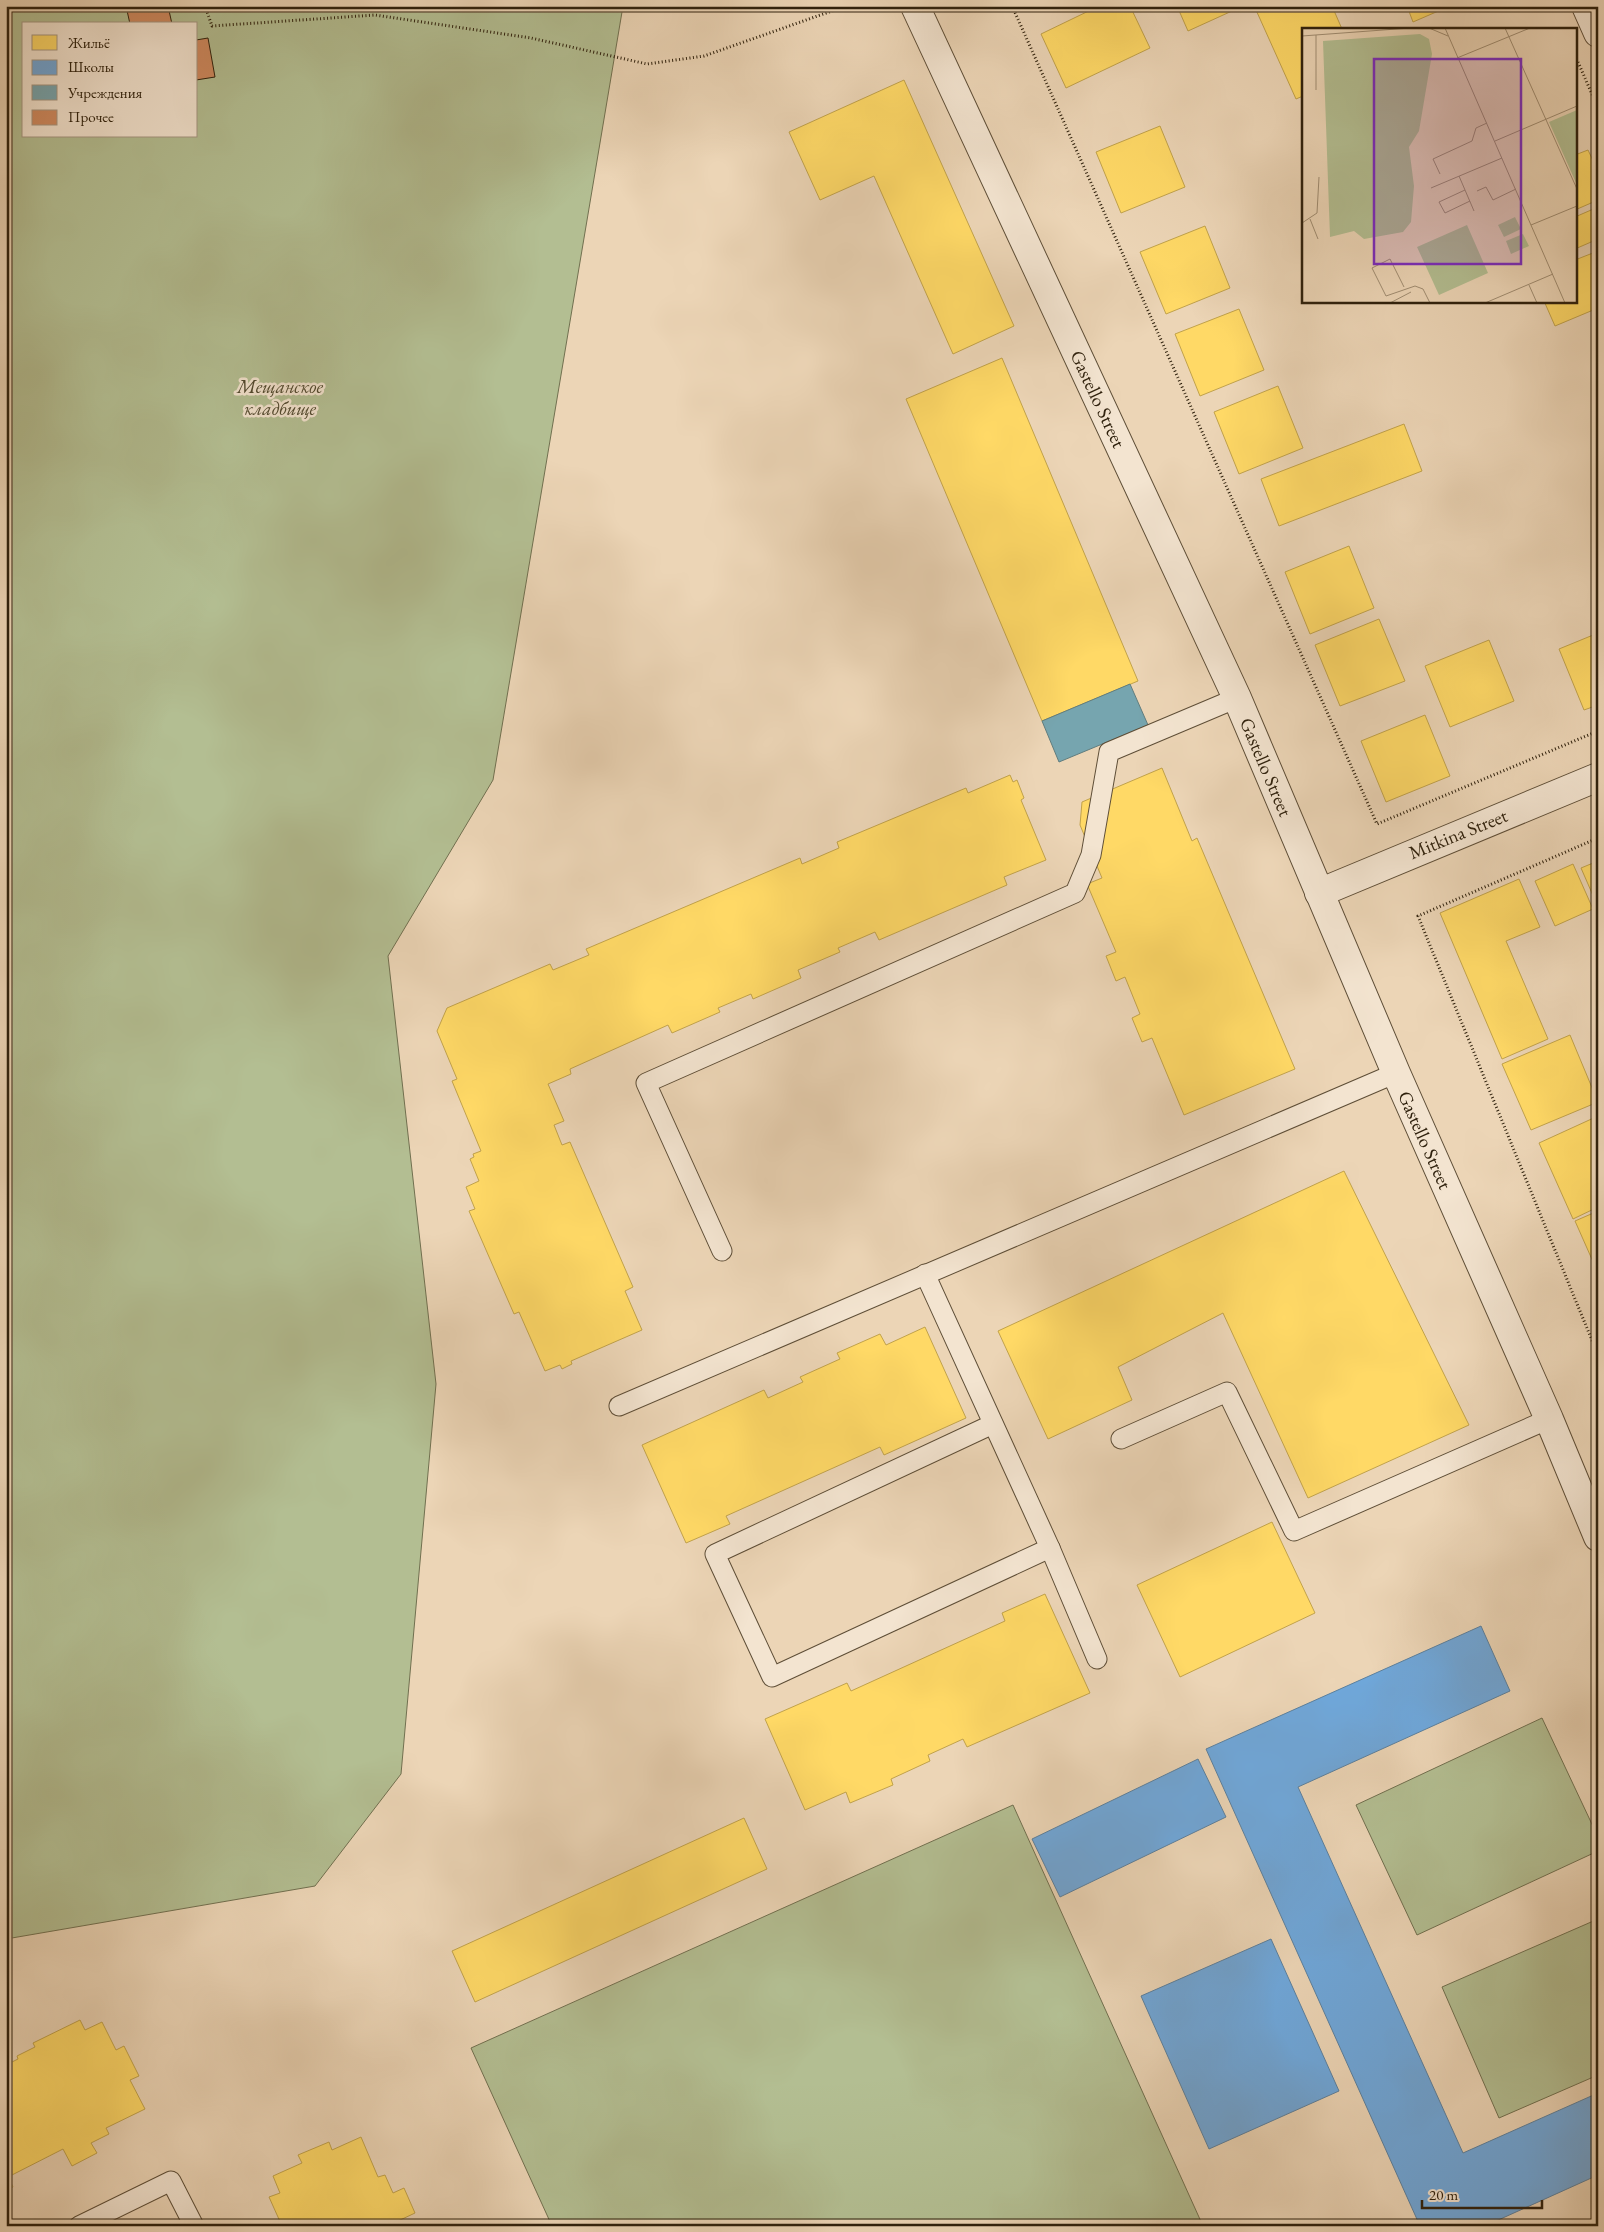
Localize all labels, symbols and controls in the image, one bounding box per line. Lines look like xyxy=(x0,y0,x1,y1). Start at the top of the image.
legend xyxy=(22,22,198,138)
inset map xyxy=(1302,28,1576,302)
text: Жильё xyxy=(67,33,110,52)
text: Школы xyxy=(68,57,114,76)
text: Учреждения xyxy=(67,83,143,102)
text: Прочее xyxy=(68,107,114,126)
street label: Gastello Street xyxy=(1064,346,1132,452)
park label: Мещанское кладбище xyxy=(236,374,324,421)
street label: Gastello Street xyxy=(1234,714,1298,820)
street label: Mitkina Street xyxy=(1405,803,1511,865)
street label: Gastello Street xyxy=(1392,1087,1458,1193)
scale bar xyxy=(1422,2177,1542,2209)
text: 20 m xyxy=(1429,2185,1458,2204)

